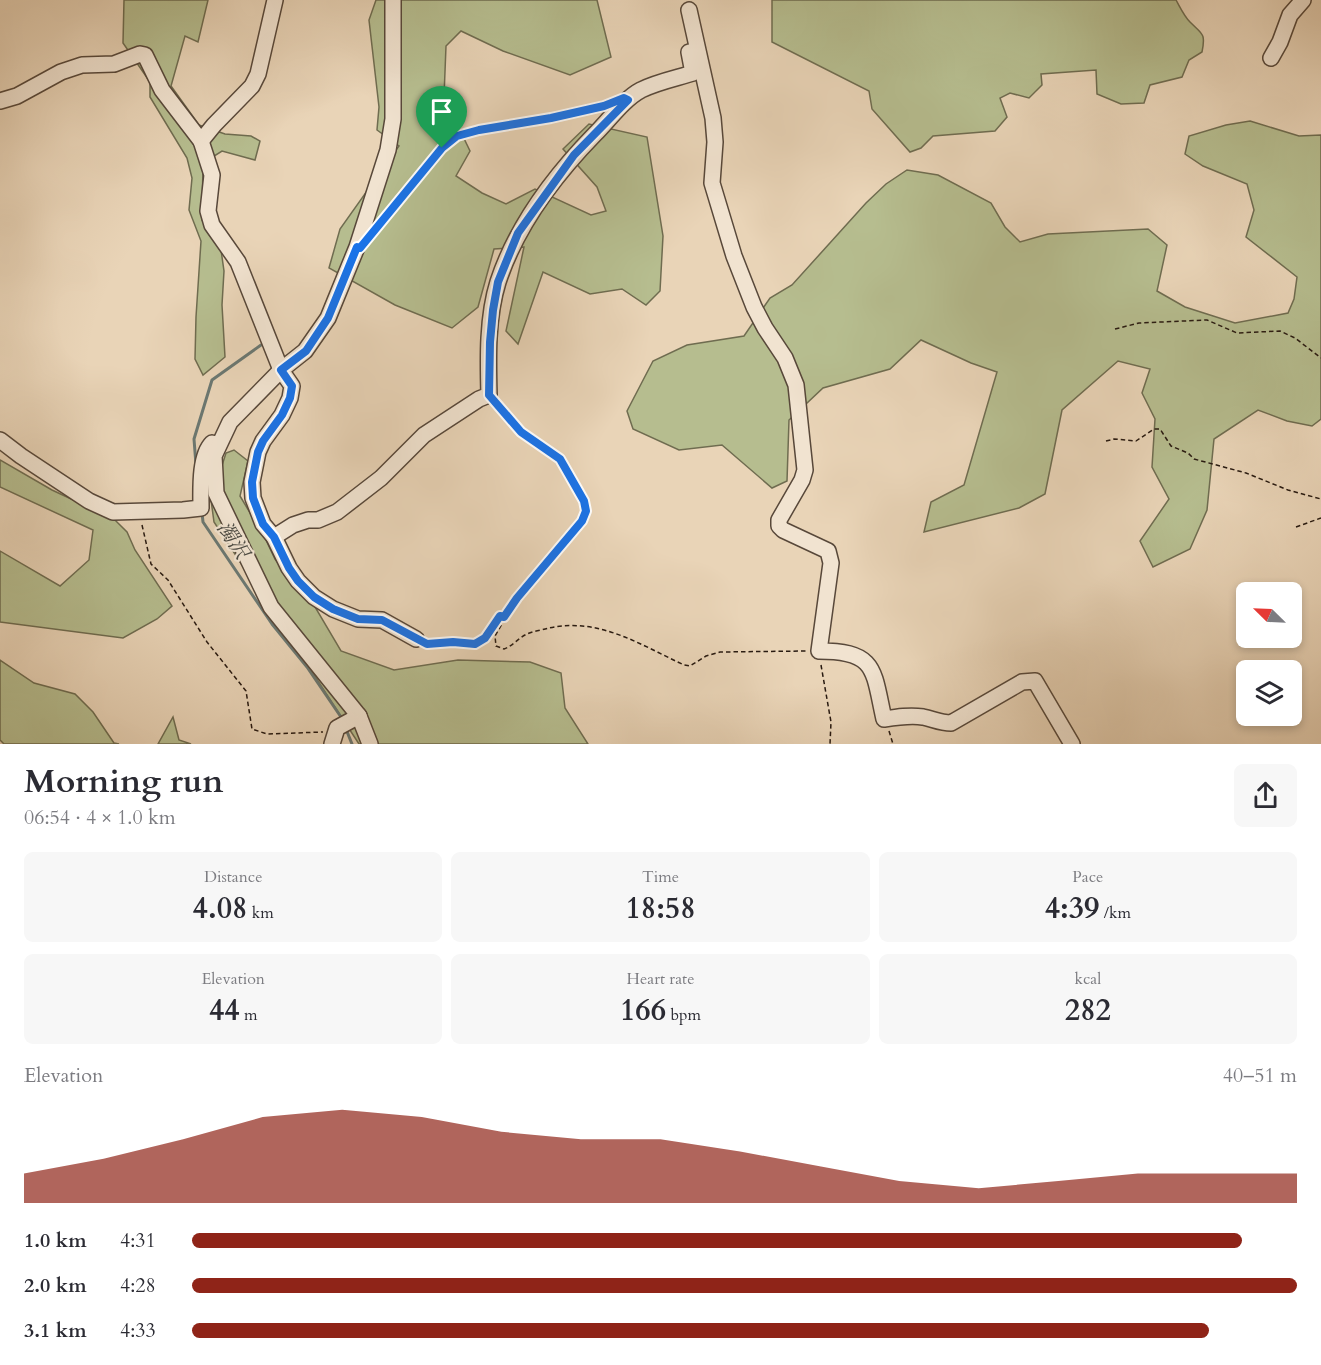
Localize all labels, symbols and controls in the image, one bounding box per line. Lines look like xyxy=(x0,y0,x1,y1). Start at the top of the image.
pin xyxy=(416,86,467,148)
icon: arrive xyxy=(425,95,458,128)
water label: 濁沢 xyxy=(211,516,257,567)
north arrow xyxy=(1236,582,1302,648)
map controls xyxy=(1236,582,1302,726)
button: layers xyxy=(1236,660,1302,726)
text: Morning run xyxy=(24,759,224,804)
button: share xyxy=(1234,764,1297,827)
text: 06:54 · 4 × 1.0 km xyxy=(24,804,176,831)
text: Distance xyxy=(204,866,262,888)
text: Time xyxy=(642,866,679,888)
text: Pace xyxy=(1072,866,1103,888)
text: 4.08 xyxy=(193,888,247,929)
text: 18:58 xyxy=(625,888,696,929)
text: 4:39 xyxy=(1045,888,1099,929)
text: km xyxy=(247,902,274,924)
text: /km xyxy=(1099,902,1131,924)
text: Elevation xyxy=(201,968,265,990)
text: Heart rate xyxy=(627,968,694,990)
text: kcal xyxy=(1074,968,1101,990)
text: 44 xyxy=(209,990,240,1031)
text: 166 xyxy=(620,990,666,1031)
text: 282 xyxy=(1065,990,1111,1031)
text: m xyxy=(240,1004,257,1026)
text: bpm xyxy=(666,1004,701,1026)
text: Elevation xyxy=(24,1062,103,1089)
text: 40–51 m xyxy=(1223,1062,1297,1089)
text: 1.0 km xyxy=(24,1227,87,1254)
text: 4:31 xyxy=(120,1227,156,1254)
text: 2.0 km xyxy=(24,1272,87,1299)
text: 4:28 xyxy=(120,1272,156,1299)
text: 3.1 km xyxy=(24,1317,87,1344)
text: 4:33 xyxy=(120,1317,156,1344)

